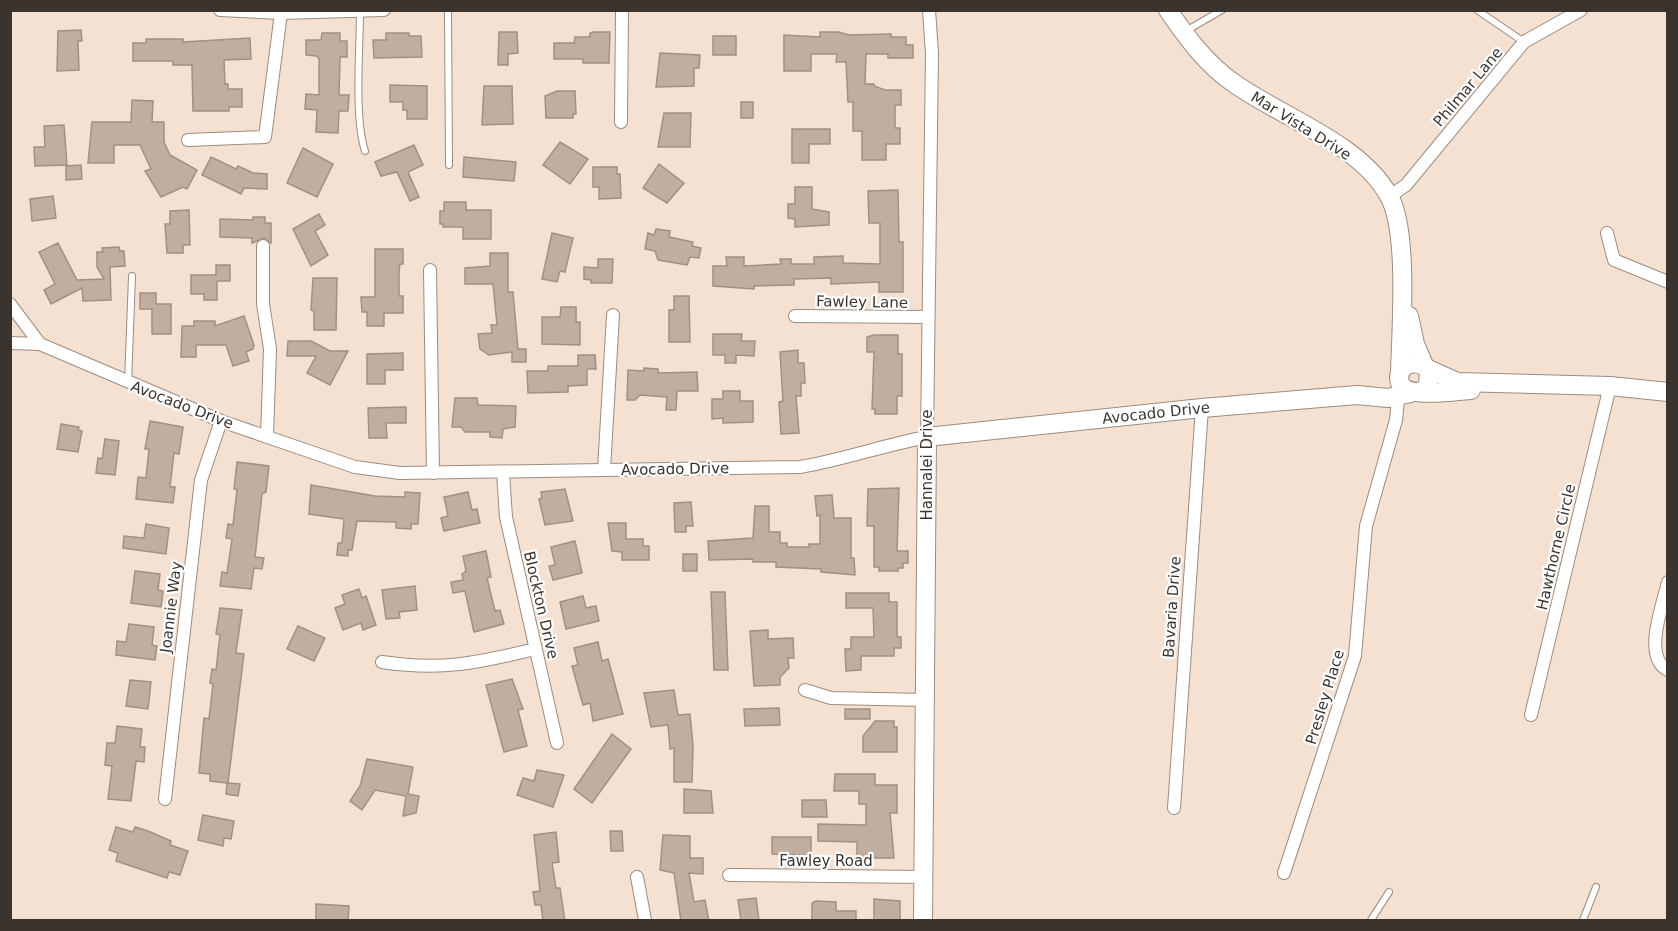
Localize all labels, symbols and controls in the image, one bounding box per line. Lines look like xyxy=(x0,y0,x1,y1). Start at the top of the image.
street label: Philmar Lane xyxy=(1430,44,1506,130)
street label: Mar Vista Drive xyxy=(1248,88,1354,164)
street label: Fawley Lane xyxy=(816,292,908,312)
street label: Avocado Drive xyxy=(128,377,236,433)
street label: Avocado Drive xyxy=(1101,398,1211,428)
street label: Hannalei Drive xyxy=(918,410,936,521)
street label: Avocado Drive xyxy=(621,459,729,479)
street label: Hawthorne Circle xyxy=(1533,482,1579,612)
street label: Blockton Drive xyxy=(520,549,562,661)
street label: Bavaria Drive xyxy=(1159,556,1185,658)
street label: Joannie Way xyxy=(156,560,186,655)
street label: Presley Place xyxy=(1302,647,1348,747)
street label: Fawley Road xyxy=(779,852,873,870)

